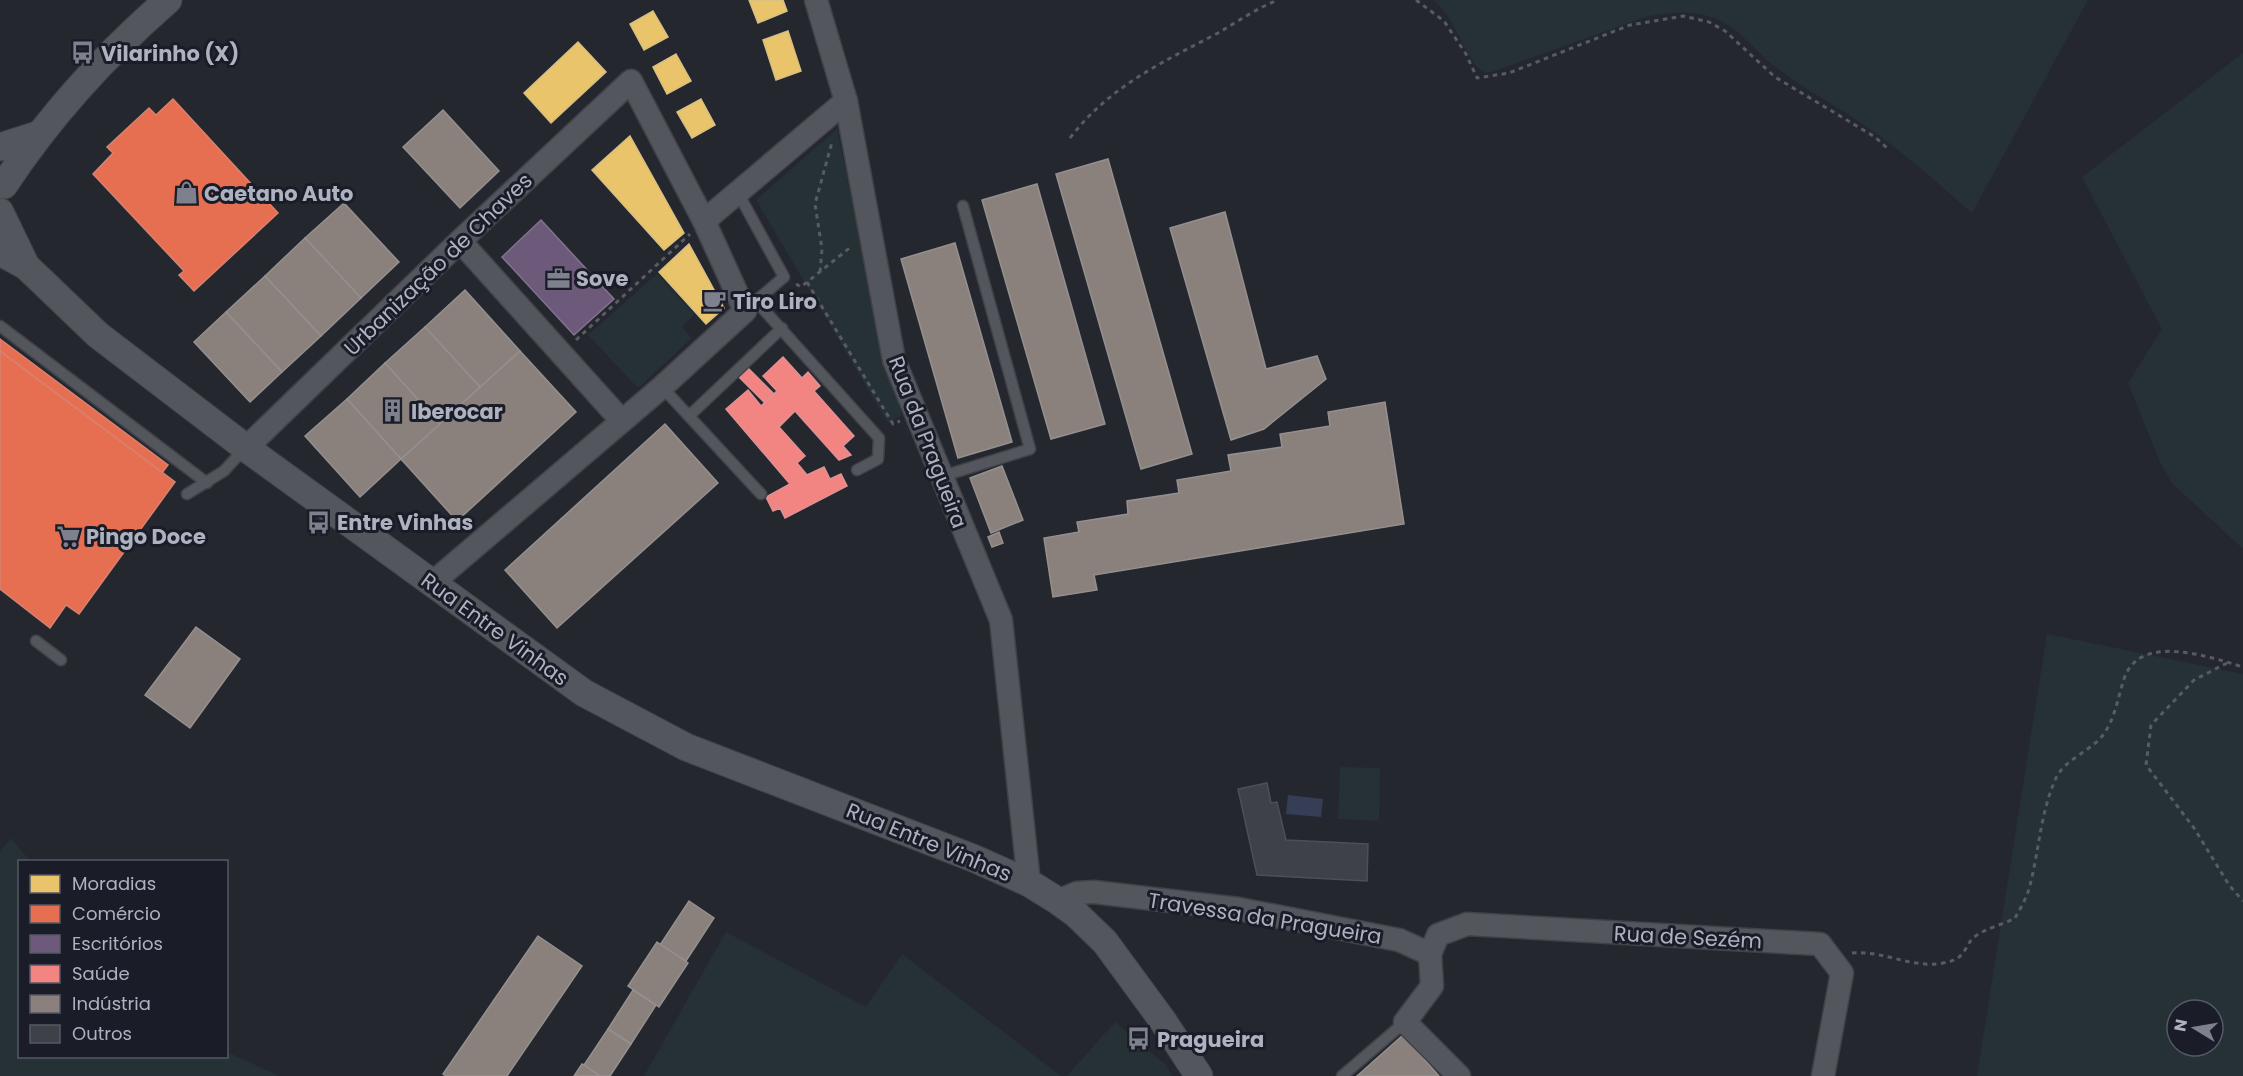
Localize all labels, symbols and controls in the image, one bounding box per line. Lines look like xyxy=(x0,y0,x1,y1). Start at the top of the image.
place label: Vilarinho (X) xyxy=(101,39,239,68)
bus stop icon: Vilarinho (X) xyxy=(70,40,96,66)
street label: Urbanização de Chaves xyxy=(338,166,538,362)
place label: Caetano Auto xyxy=(204,179,354,208)
shop icon: Caetano Auto xyxy=(173,180,199,206)
place label: Sove xyxy=(576,264,628,293)
office icon: Sove xyxy=(545,265,571,291)
place label: Tiro Liro xyxy=(733,287,817,316)
cafe icon: Tiro Liro xyxy=(702,288,728,314)
street label: Rua da Pragueira xyxy=(882,352,974,532)
place label: Iberocar xyxy=(411,397,503,426)
building icon: Iberocar xyxy=(380,398,406,424)
place label: Entre Vinhas xyxy=(337,508,473,537)
bus stop icon: Entre Vinhas xyxy=(306,509,332,535)
place label: Pingo Doce xyxy=(86,522,206,551)
supermarket icon: Pingo Doce xyxy=(55,523,81,549)
street label: Rua Entre Vinhas xyxy=(415,566,575,692)
street label: Rua Entre Vinhas xyxy=(842,796,1016,888)
legend xyxy=(18,860,228,1058)
text: Moradias xyxy=(72,871,156,896)
street label: Travessa da Pragueira xyxy=(1146,885,1384,951)
text: Comércio xyxy=(72,901,161,926)
street label: Rua de Sezém xyxy=(1613,919,1763,955)
text: Escritórios xyxy=(72,931,163,956)
text: Saúde xyxy=(72,961,130,986)
text: Indústria xyxy=(72,991,151,1016)
north arrow xyxy=(2165,998,2225,1058)
text: N xyxy=(2168,1017,2193,1033)
text: Outros xyxy=(72,1021,132,1046)
place label: Pragueira xyxy=(1157,1025,1264,1054)
bus stop icon: Pragueira xyxy=(1126,1026,1152,1052)

